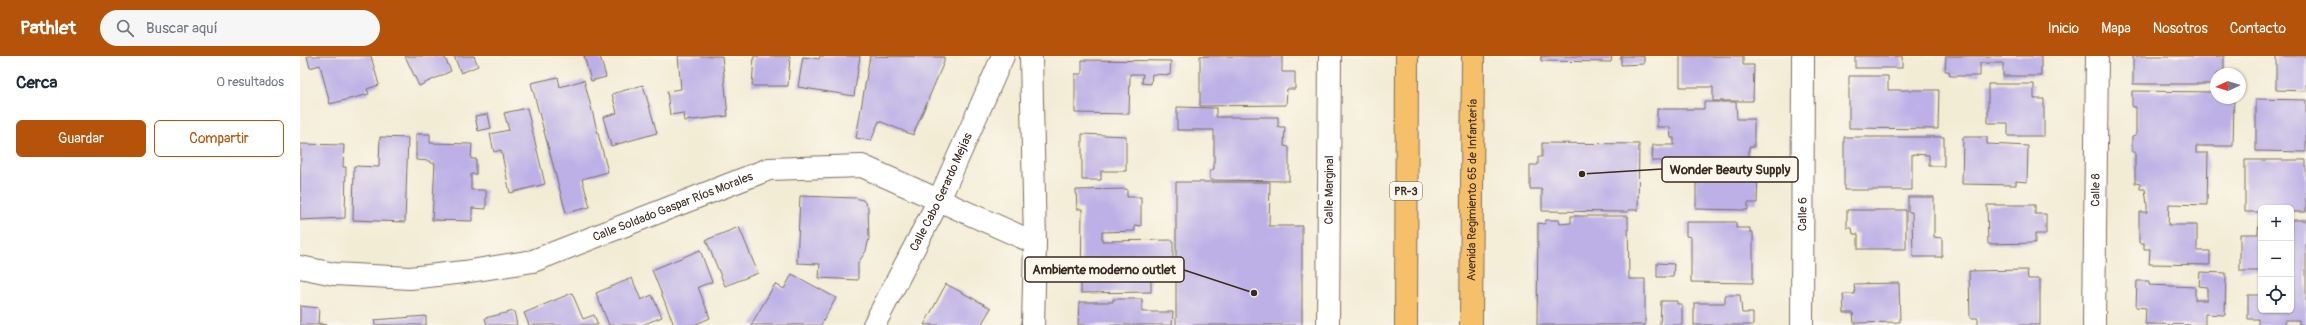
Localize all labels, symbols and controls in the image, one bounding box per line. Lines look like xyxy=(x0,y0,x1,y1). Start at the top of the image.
search box xyxy=(100,10,380,46)
text: Pathlet xyxy=(20,16,76,40)
icon: search xyxy=(114,17,136,39)
text: Buscar aquí xyxy=(146,19,218,38)
text: Inicio xyxy=(2048,20,2079,37)
text: Mapa xyxy=(2101,20,2131,37)
text: Nosotros xyxy=(2153,20,2208,37)
text: Contacto xyxy=(2230,20,2286,37)
north arrow xyxy=(2210,68,2246,104)
text: Cerca xyxy=(16,72,57,93)
text: 0 resultados xyxy=(216,74,284,90)
street label: Avenida Regimiento 65 de Infantería xyxy=(1464,98,1480,281)
button: Guardar xyxy=(16,120,146,157)
button: Compartir xyxy=(154,120,284,157)
street label: Calle Cabo Gerardo Mejías xyxy=(906,130,976,254)
street label: Calle Marginal xyxy=(1321,155,1337,225)
callout: Wonder Beauty Supply xyxy=(1662,157,1798,182)
text: Wonder Beauty Supply xyxy=(1670,162,1791,178)
street label: Calle Soldado Gaspar Ríos Morales xyxy=(590,168,756,245)
street label: Calle 8 xyxy=(2088,173,2103,207)
road number: PR-3 xyxy=(1390,182,1422,200)
street label: Calle 6 xyxy=(1795,197,1810,231)
map controls xyxy=(2258,205,2294,313)
button: + xyxy=(2258,205,2294,241)
button: − xyxy=(2258,241,2294,277)
callout: Ambiente moderno outlet xyxy=(1025,257,1184,282)
text: Ambiente moderno outlet xyxy=(1032,262,1176,278)
button: locate xyxy=(2258,277,2294,313)

